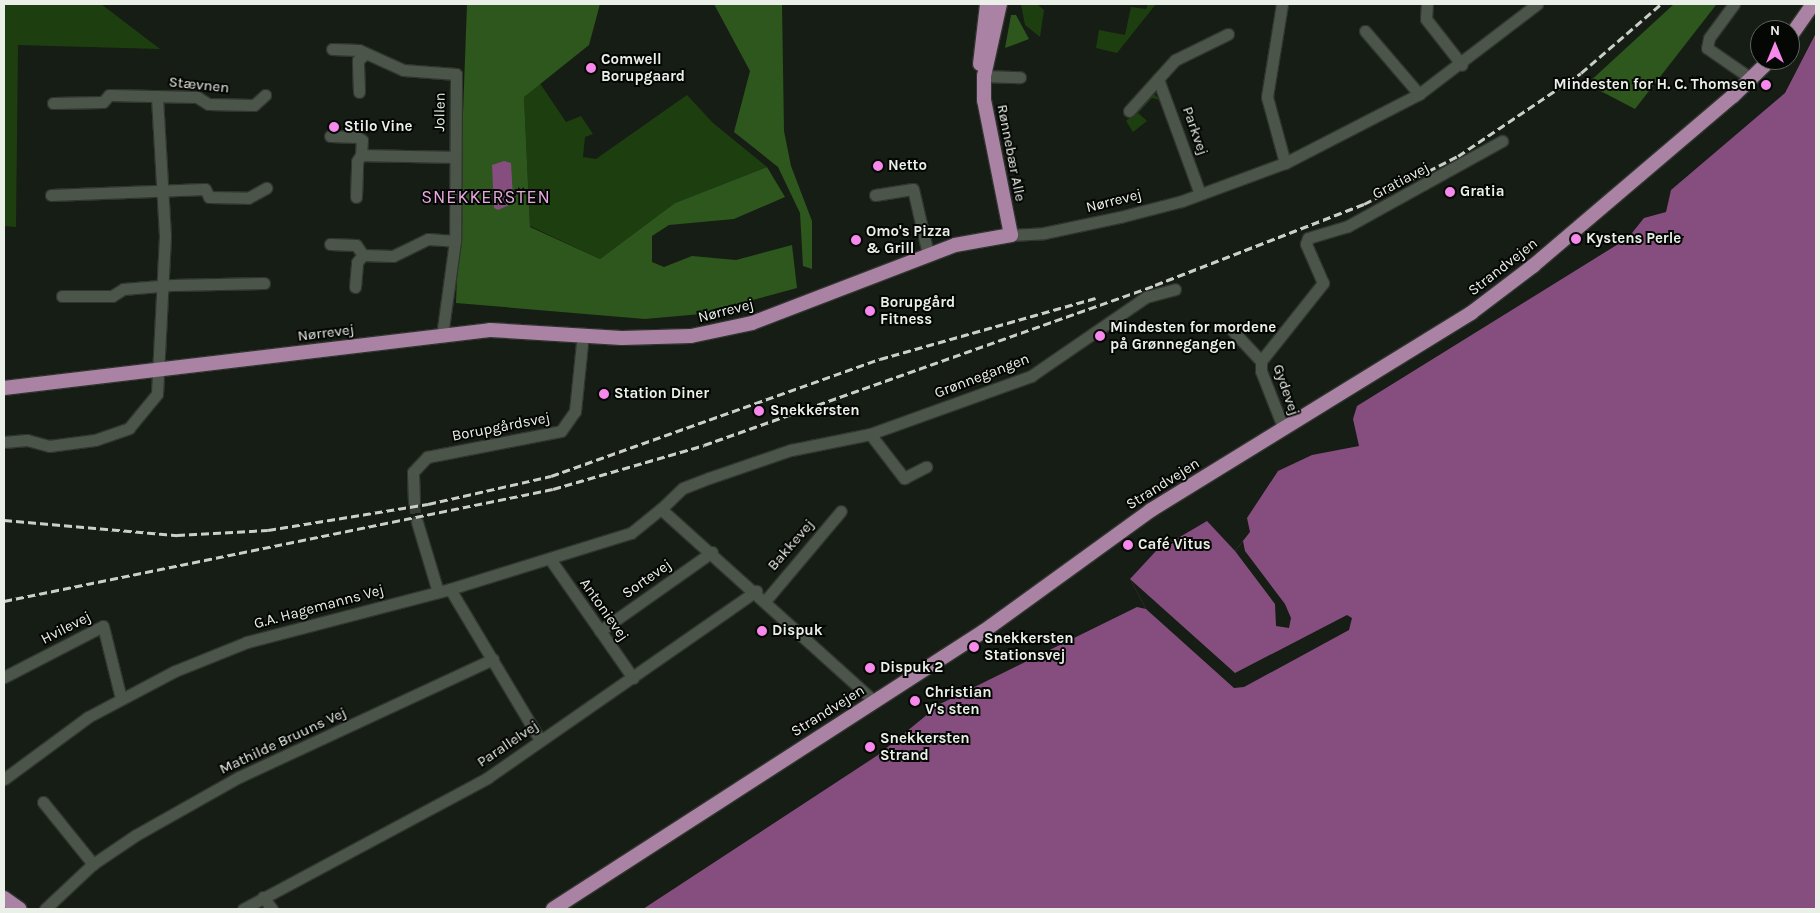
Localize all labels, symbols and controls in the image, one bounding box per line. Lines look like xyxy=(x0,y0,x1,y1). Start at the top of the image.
north arrow xyxy=(1750,20,1800,70)
text: N xyxy=(1770,22,1780,39)
place label: Comwell Borupgaard xyxy=(601,50,685,85)
marker: Comwell Borupgaard xyxy=(585,62,597,74)
street label: Stævnen xyxy=(168,73,230,97)
place label: Mindesten for H. C. Thomsen xyxy=(1553,76,1756,94)
marker: Mindesten for H. C. Thomsen xyxy=(1760,79,1772,91)
street label: Jollen xyxy=(431,92,449,132)
street label: Rønnebær Alle xyxy=(993,103,1029,203)
street label: Parkvej xyxy=(1178,104,1212,158)
place label: Stilo Vine xyxy=(344,118,413,136)
marker: Stilo Vine xyxy=(328,121,340,133)
place label: Netto xyxy=(888,157,927,175)
street label: Gratiavej xyxy=(1370,159,1432,203)
marker: Netto xyxy=(872,160,884,172)
place label: Gratia xyxy=(1460,183,1504,201)
street label: Nørrevej xyxy=(1084,185,1144,217)
district label: SNEKKERSTEN xyxy=(420,186,552,208)
marker: Gratia xyxy=(1444,186,1456,198)
place label: Omo's Pizza & Grill xyxy=(866,222,951,257)
place label: Kystens Perle xyxy=(1586,230,1681,248)
marker: Kystens Perle xyxy=(1570,233,1582,245)
marker: Omo's Pizza & Grill xyxy=(850,234,862,246)
street label: Strandvejen xyxy=(1465,234,1541,300)
place label: Borupgård Fitness xyxy=(880,293,955,328)
street label: Nørrevej xyxy=(696,295,756,327)
marker: Borupgård Fitness xyxy=(864,305,876,317)
place label: Mindesten for mordene på Grønnegangen xyxy=(1110,318,1276,353)
street label: Nørrevej xyxy=(297,321,355,345)
marker: Mindesten for mordene på Grønnegangen xyxy=(1094,330,1106,342)
street label: Grønnegangen xyxy=(932,350,1032,402)
street label: Gydevej xyxy=(1269,362,1303,418)
place label: Station Diner xyxy=(614,385,709,403)
marker: Station Diner xyxy=(598,388,610,400)
place label: Snekkersten xyxy=(770,402,860,420)
marker: Snekkersten xyxy=(752,404,766,418)
street label: Borupgårdsvej xyxy=(450,409,552,445)
street label: Strandvejen xyxy=(1123,454,1203,514)
street label: Bakkevej xyxy=(764,516,818,574)
place label: Café Vitus xyxy=(1138,536,1211,554)
marker: Café Vitus xyxy=(1122,539,1134,551)
street label: Sortevej xyxy=(619,556,675,602)
street label: Antonievej xyxy=(576,575,632,645)
street label: G.A. Hagemanns Vej xyxy=(252,581,386,633)
street label: Hvilevej xyxy=(38,608,94,648)
place label: Dispuk xyxy=(772,622,823,640)
marker: Dispuk xyxy=(756,625,768,637)
place label: Snekkersten Stationsvej xyxy=(984,629,1074,664)
marker: Snekkersten Stationsvej xyxy=(968,641,980,653)
place label: Dispuk 2 xyxy=(880,659,943,677)
marker: Dispuk 2 xyxy=(864,662,876,674)
street label: Strandvejen xyxy=(788,681,868,741)
place label: Christian V's sten xyxy=(925,683,992,718)
marker: Christian V's sten xyxy=(909,695,921,707)
street label: Mathilde Bruuns Vej xyxy=(217,704,349,778)
street label: Parallelvej xyxy=(474,717,542,771)
place label: Snekkersten Strand xyxy=(880,729,970,764)
marker: Snekkersten Strand xyxy=(864,741,876,753)

